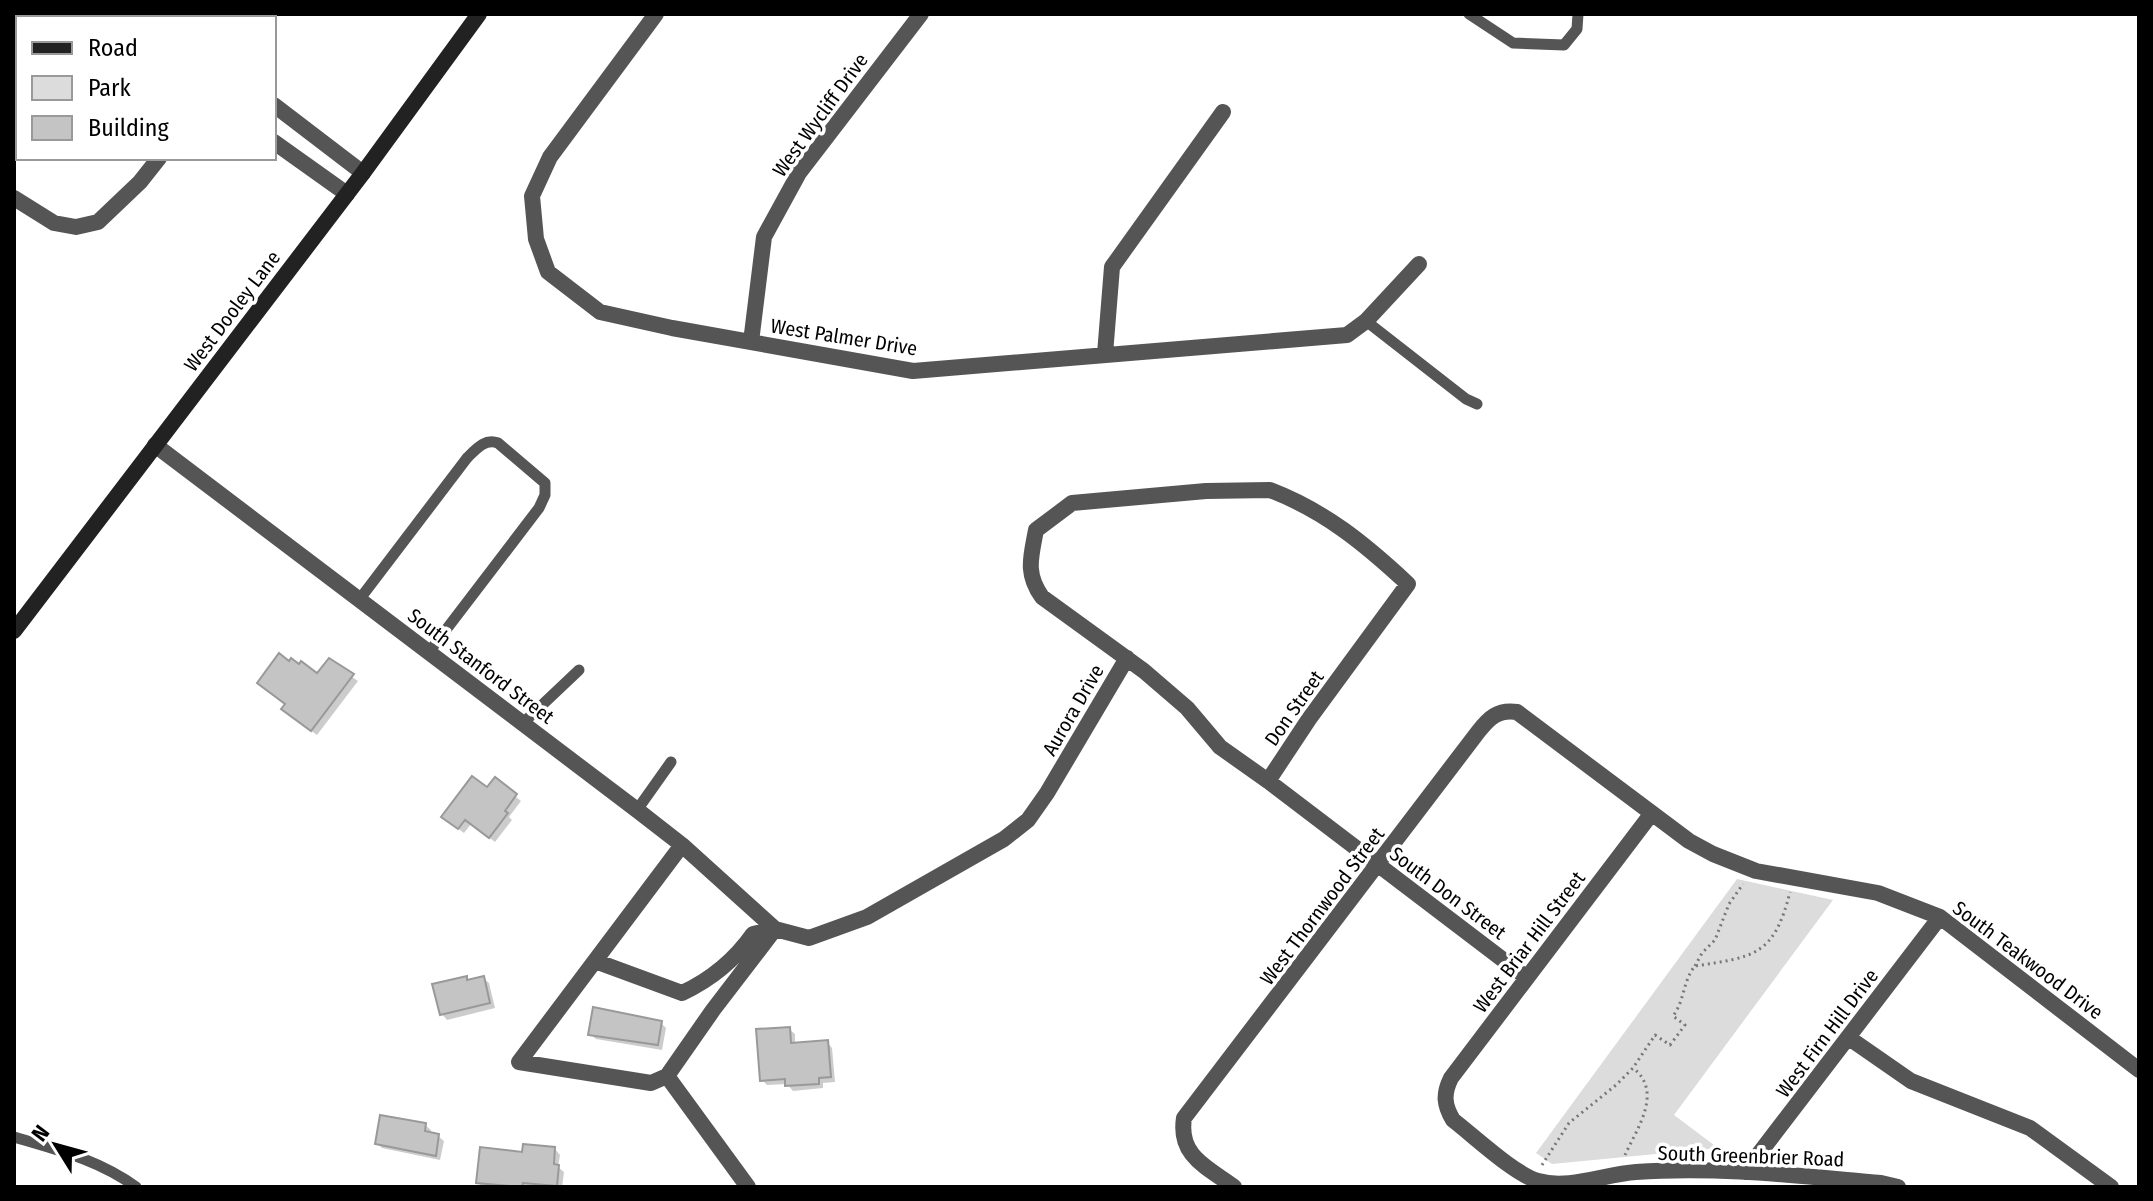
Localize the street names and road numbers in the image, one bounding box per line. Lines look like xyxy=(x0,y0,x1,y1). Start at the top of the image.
street label: West Wycliff Drive xyxy=(767,49,873,181)
street label: West Dooley Lane xyxy=(179,246,285,376)
street label: West Palmer Drive xyxy=(769,314,919,360)
street label: South Stanford Street xyxy=(403,603,559,729)
street label: Aurora Drive xyxy=(1037,660,1109,760)
street label: Don Street xyxy=(1259,665,1329,750)
street label: West Thornwood Street xyxy=(1255,822,1389,990)
street label: South Don Street xyxy=(1385,842,1511,945)
street label: West Briar Hill Street xyxy=(1468,866,1590,1017)
street label: South Teakwood Drive xyxy=(1948,896,2108,1024)
street label: West Firn Hill Drive xyxy=(1771,964,1883,1102)
street label: South Greenbrier Road xyxy=(1657,1141,1845,1171)

